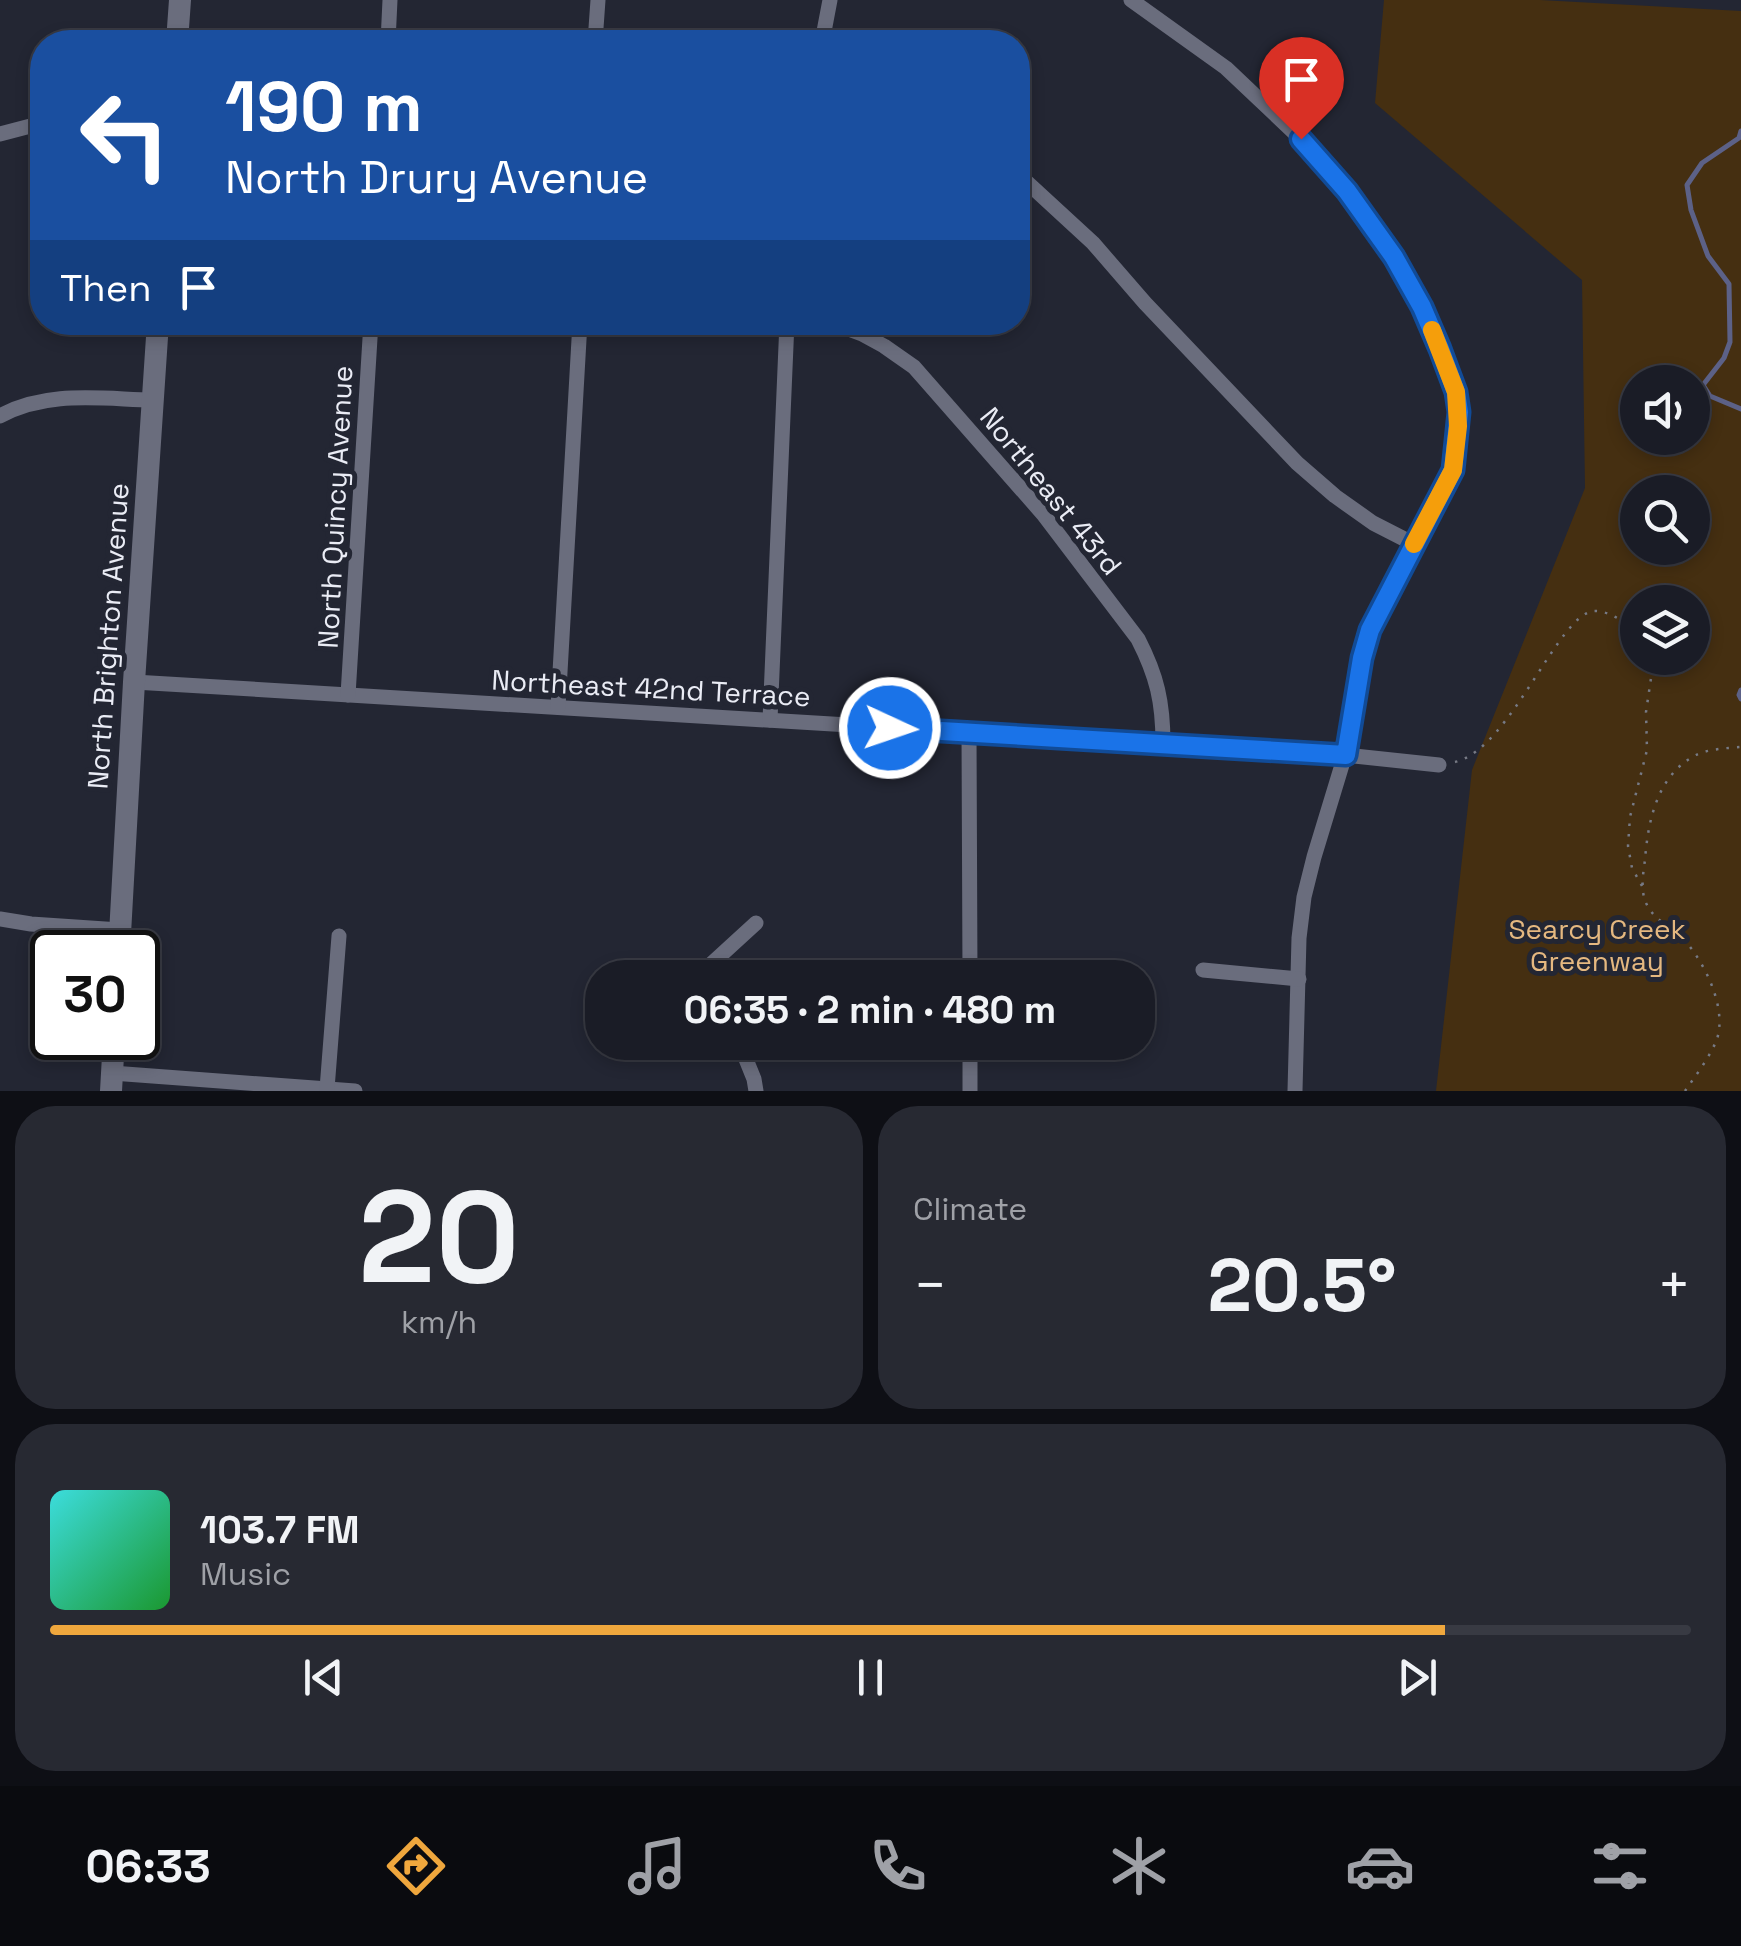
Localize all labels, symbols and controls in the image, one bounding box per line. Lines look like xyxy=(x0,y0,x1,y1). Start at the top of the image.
pin xyxy=(1259,37,1344,140)
icon: arrive xyxy=(1274,52,1329,107)
text: 190 m xyxy=(225,62,423,151)
icon: left xyxy=(60,70,190,200)
text: North Drury Avenue xyxy=(225,149,648,206)
icon: arrive xyxy=(171,260,226,315)
text: Then xyxy=(60,264,151,312)
street label: North Quincy Avenue xyxy=(310,365,360,649)
map controls xyxy=(1620,365,1710,675)
button: sound xyxy=(1620,365,1710,455)
street label: Northeast 43rd xyxy=(972,400,1130,582)
button: search xyxy=(1620,475,1710,565)
street label: North Brighton Avenue xyxy=(79,482,137,790)
button: layers xyxy=(1620,585,1710,675)
street label: Northeast 42nd Terrace xyxy=(491,662,811,714)
position arrow xyxy=(838,676,942,780)
park label: Searcy Creek Greenway xyxy=(1508,911,1686,979)
speed limit sign: 30 xyxy=(30,930,160,1060)
text: 06:35 · 2 min · 480 m xyxy=(684,986,1056,1034)
text: 20 xyxy=(358,1154,520,1320)
text: Climate xyxy=(913,1189,1027,1229)
text: 20.5° xyxy=(1207,1237,1397,1333)
text: − xyxy=(913,1250,947,1320)
text: + xyxy=(1657,1250,1691,1320)
text: km/h xyxy=(401,1302,477,1342)
text: 103.7 FM xyxy=(200,1506,359,1554)
text: Music xyxy=(200,1554,291,1594)
icon: previous xyxy=(296,1650,351,1705)
icon: pause xyxy=(843,1650,898,1705)
icon: next xyxy=(1390,1650,1445,1705)
icon: directions xyxy=(381,1831,451,1901)
icon: music xyxy=(622,1831,692,1901)
icon: phone xyxy=(863,1831,933,1901)
icon: climate xyxy=(1104,1831,1174,1901)
icon: car xyxy=(1345,1831,1415,1901)
icon: filters xyxy=(1585,1831,1655,1901)
text: 06:33 xyxy=(85,1838,211,1895)

